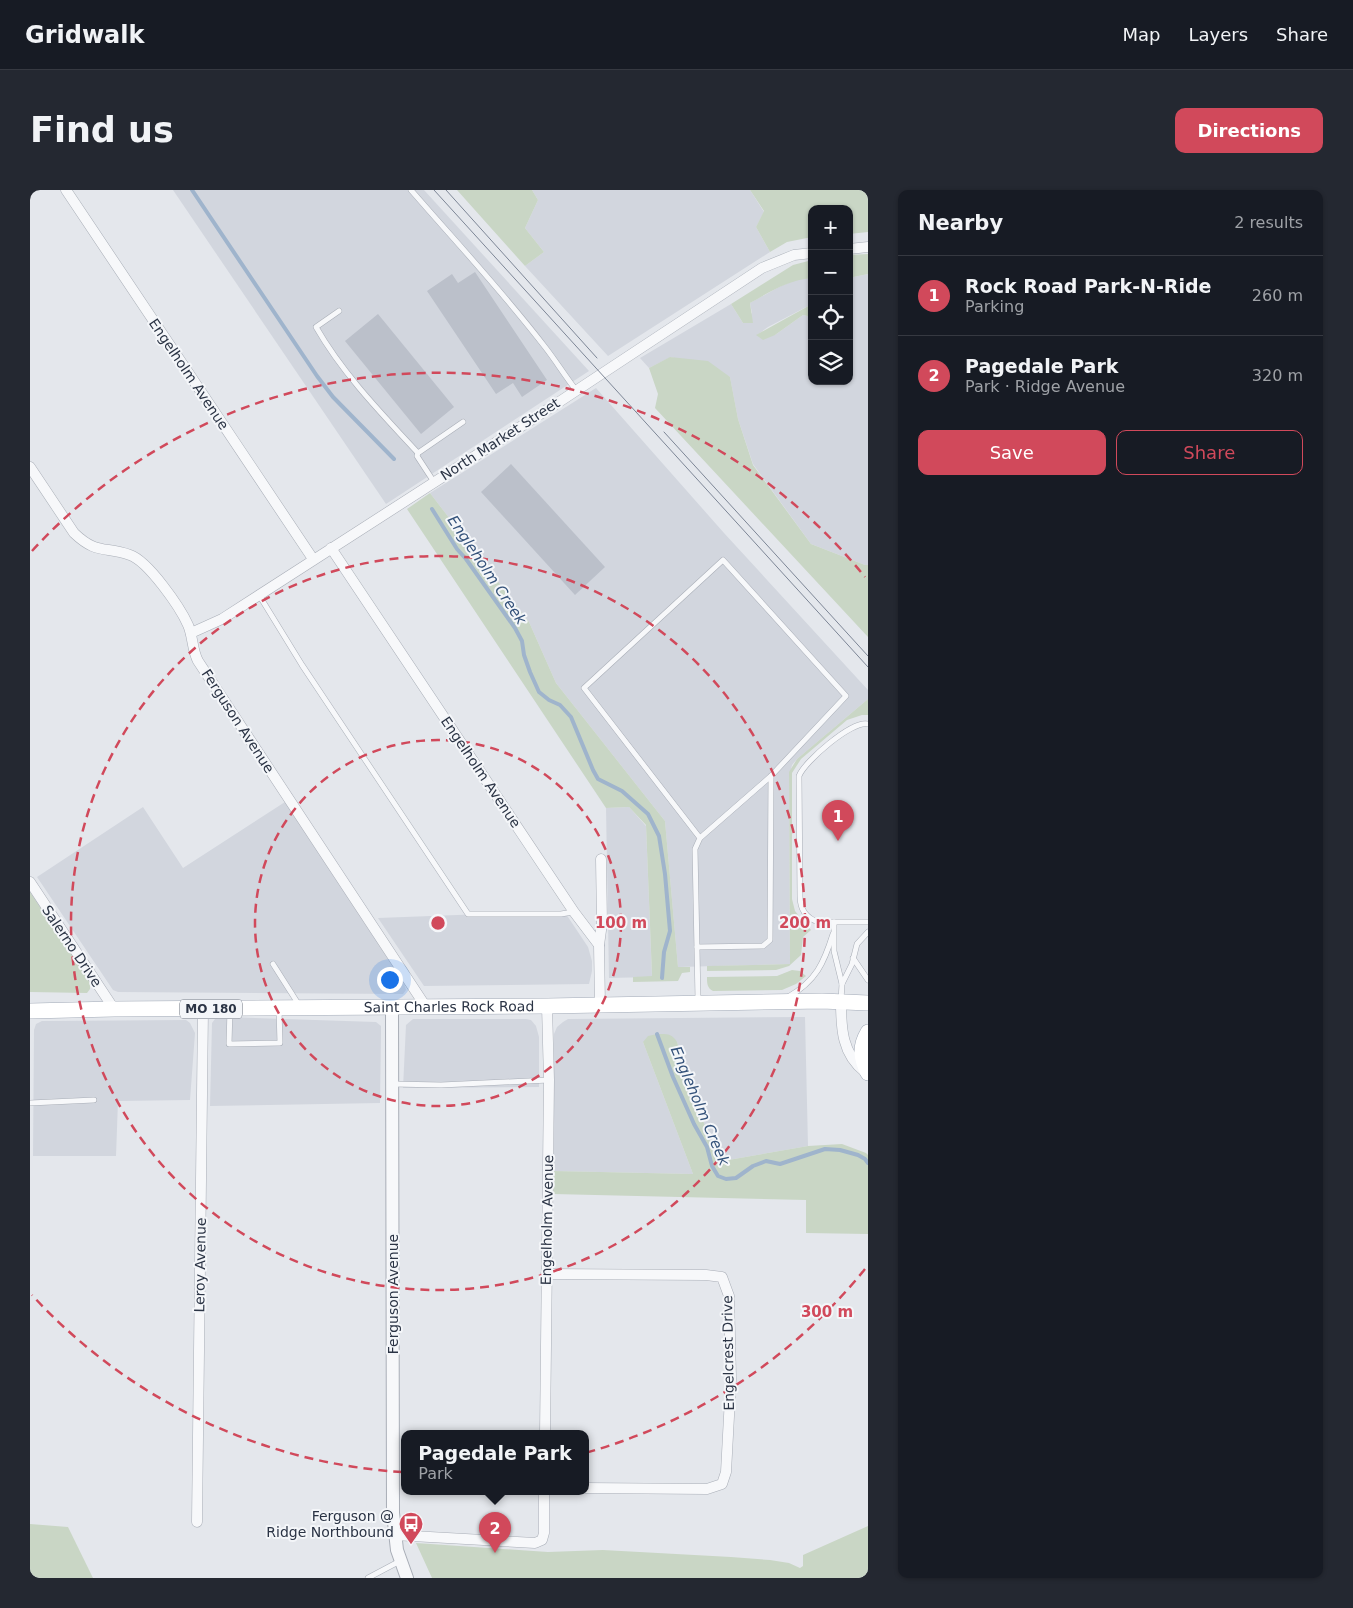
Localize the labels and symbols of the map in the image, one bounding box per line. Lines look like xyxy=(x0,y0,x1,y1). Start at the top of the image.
street label: Engelholm Avenue xyxy=(146,315,232,433)
street label: North Market Street xyxy=(437,394,563,483)
water label: Engleholm Creek xyxy=(444,512,531,629)
street label: Ferguson Avenue xyxy=(199,666,277,776)
street label: Engelholm Avenue xyxy=(438,713,524,831)
pin: 1 xyxy=(822,800,854,841)
street label: Salerno Drive xyxy=(39,902,105,990)
centre of rings xyxy=(429,914,447,932)
text: 100 m xyxy=(595,914,647,932)
text: 200 m xyxy=(779,914,831,932)
your location xyxy=(377,967,403,993)
street label: Saint Charles Rock Road xyxy=(364,998,534,1015)
road number: MO 180 xyxy=(180,1000,242,1019)
water label: Engleholm Creek xyxy=(667,1044,734,1170)
street label: Engelholm Avenue xyxy=(538,1155,556,1285)
street label: Leroy Avenue xyxy=(191,1217,209,1313)
street label: Ferguson Avenue xyxy=(385,1234,401,1354)
street label: Engelcrest Drive xyxy=(719,1295,737,1411)
text: 300 m xyxy=(801,1303,853,1321)
place label: Ferguson @ Ridge Northbound xyxy=(266,1508,394,1540)
bus stop icon: Ferguson @ Ridge Northbound xyxy=(398,1511,424,1545)
pin: 2 xyxy=(479,1512,511,1553)

